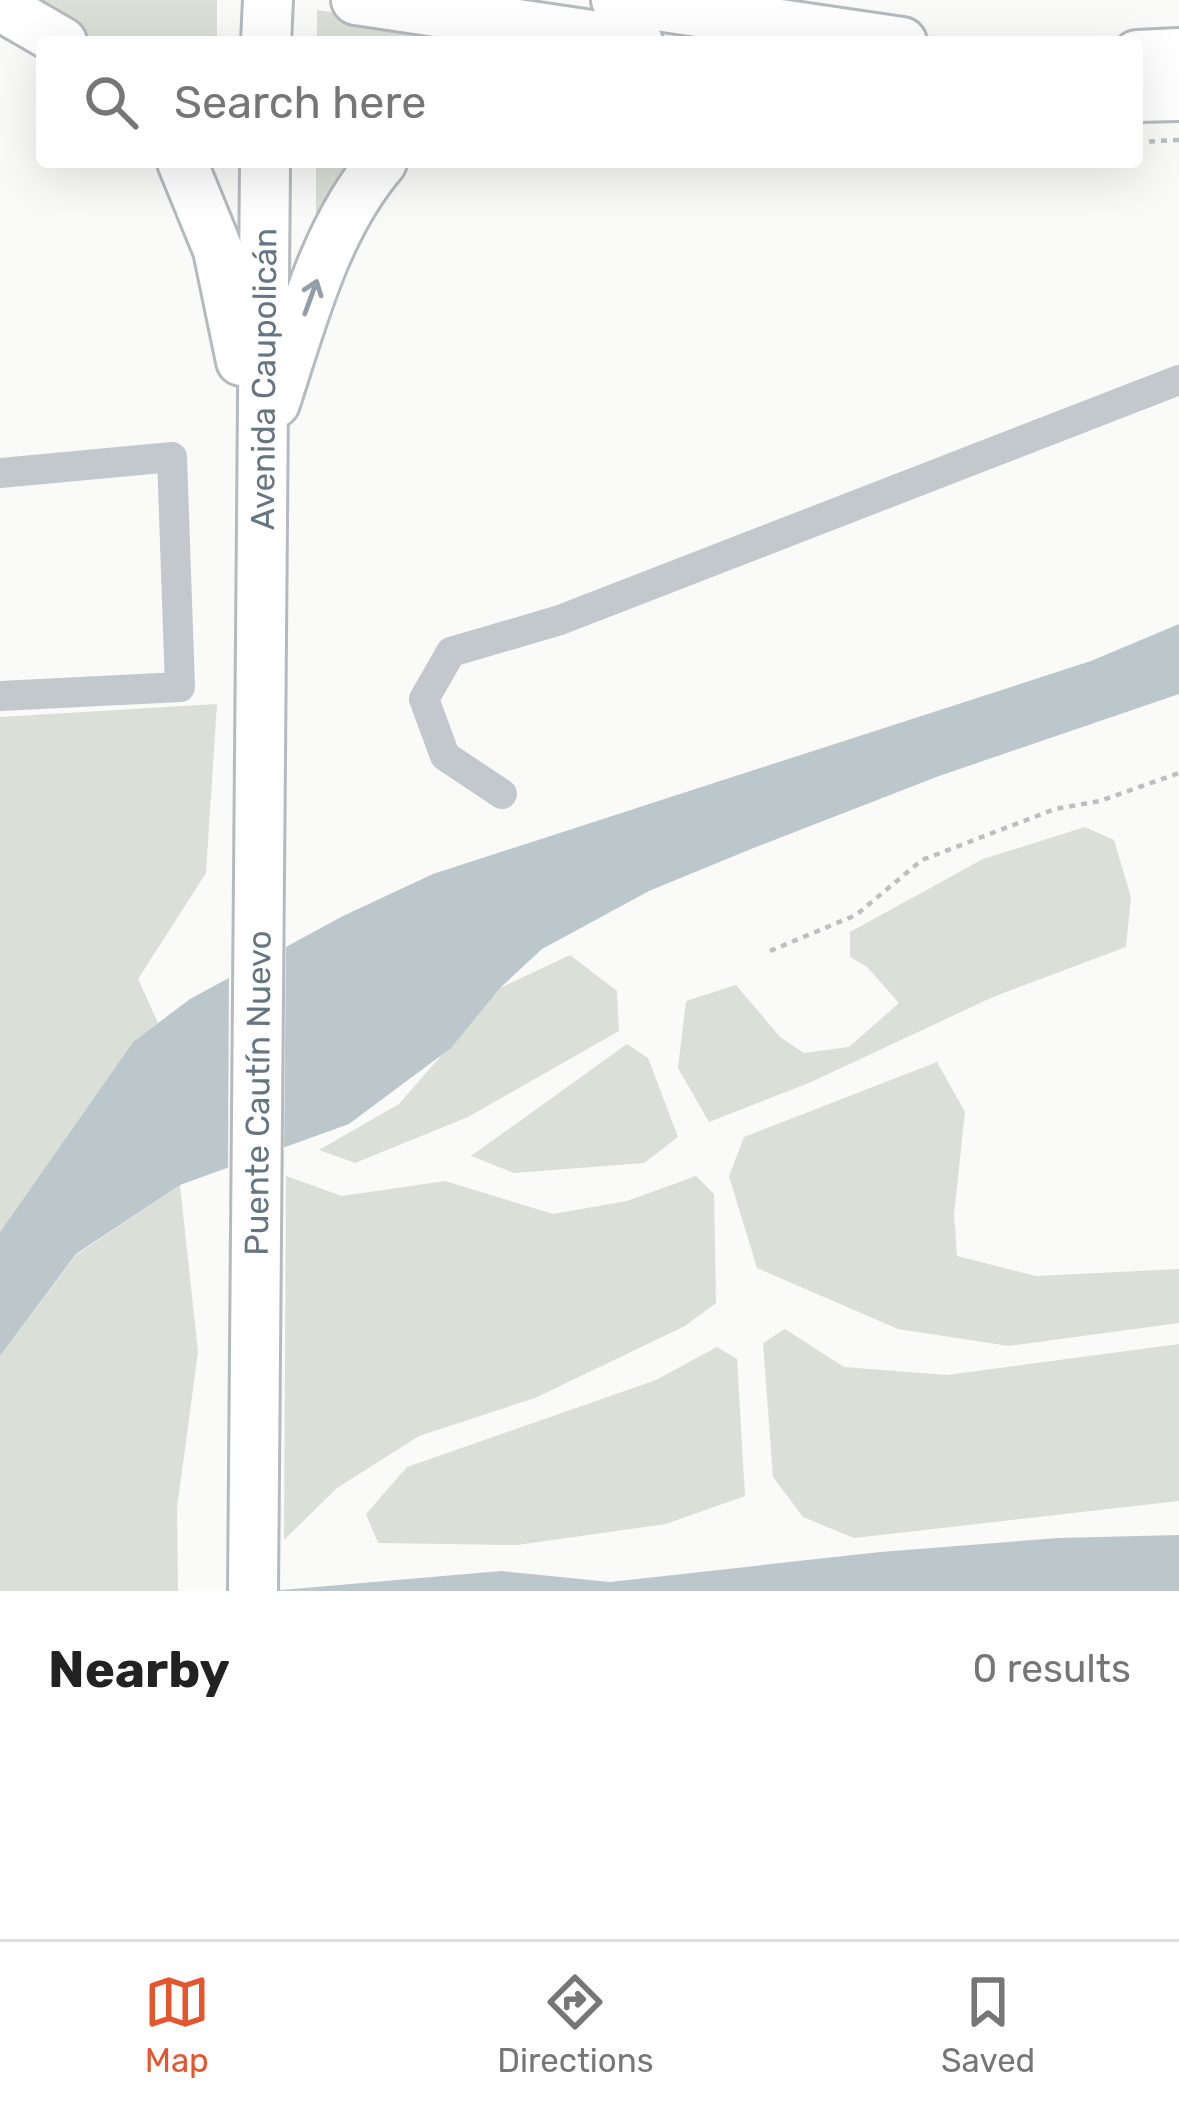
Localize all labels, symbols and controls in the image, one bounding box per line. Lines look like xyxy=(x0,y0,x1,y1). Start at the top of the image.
search box xyxy=(36,36,1143,168)
icon: search xyxy=(78,69,144,135)
text: Search here xyxy=(174,76,426,129)
street label: Avenida Caupolicán xyxy=(242,228,284,530)
one-way arrow xyxy=(302,279,324,316)
street label: Puente Cautín Nuevo xyxy=(236,930,278,1256)
text: Nearby xyxy=(48,1639,230,1700)
text: 0 results xyxy=(972,1646,1131,1692)
tab: Map xyxy=(144,1969,210,2080)
tab: Directions xyxy=(497,1969,654,2080)
tab: Saved xyxy=(941,1969,1035,2080)

